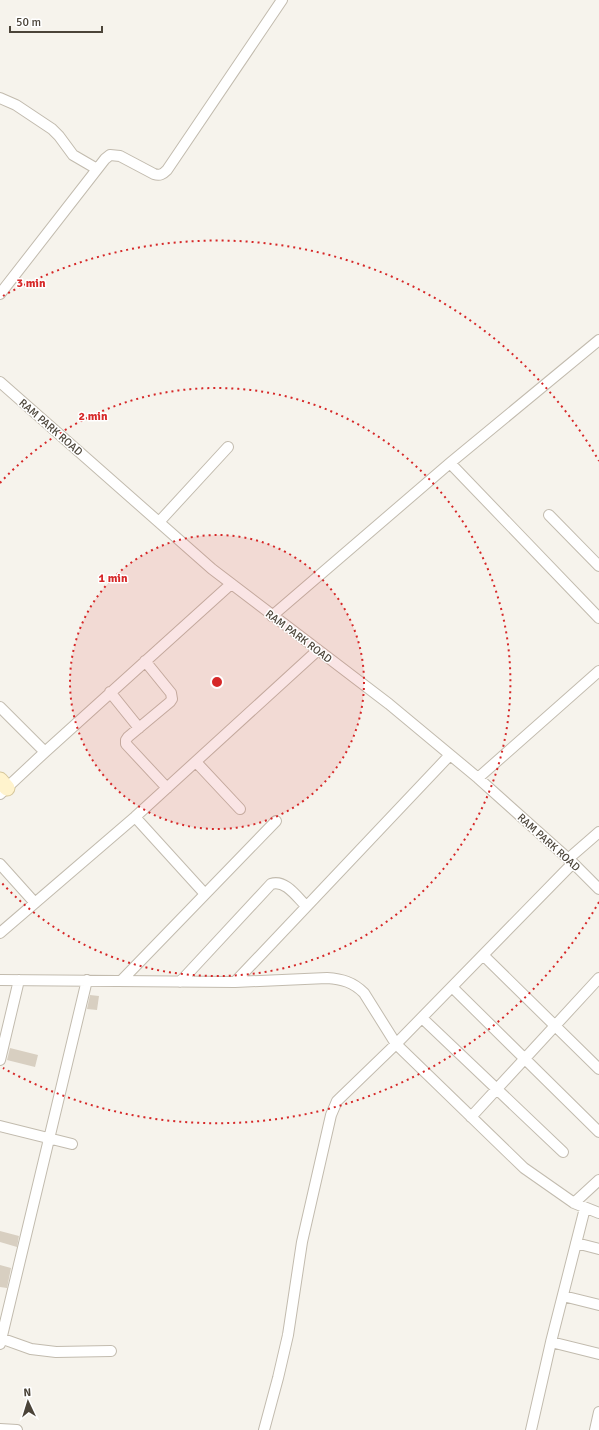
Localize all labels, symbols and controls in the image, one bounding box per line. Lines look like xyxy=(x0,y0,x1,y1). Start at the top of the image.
scale bar xyxy=(10,8,102,34)
text: 50 m xyxy=(16,15,41,30)
text: 3 min xyxy=(17,276,46,291)
street label: RAM PARK ROAD xyxy=(16,396,85,458)
text: 2 min xyxy=(79,409,108,424)
text: 1 min xyxy=(99,571,128,586)
street label: RAM PARK ROAD xyxy=(263,607,335,666)
centre of rings xyxy=(210,675,224,689)
street label: RAM PARK ROAD xyxy=(515,811,583,874)
north arrow xyxy=(8,1382,48,1422)
text: N xyxy=(23,1386,32,1399)

